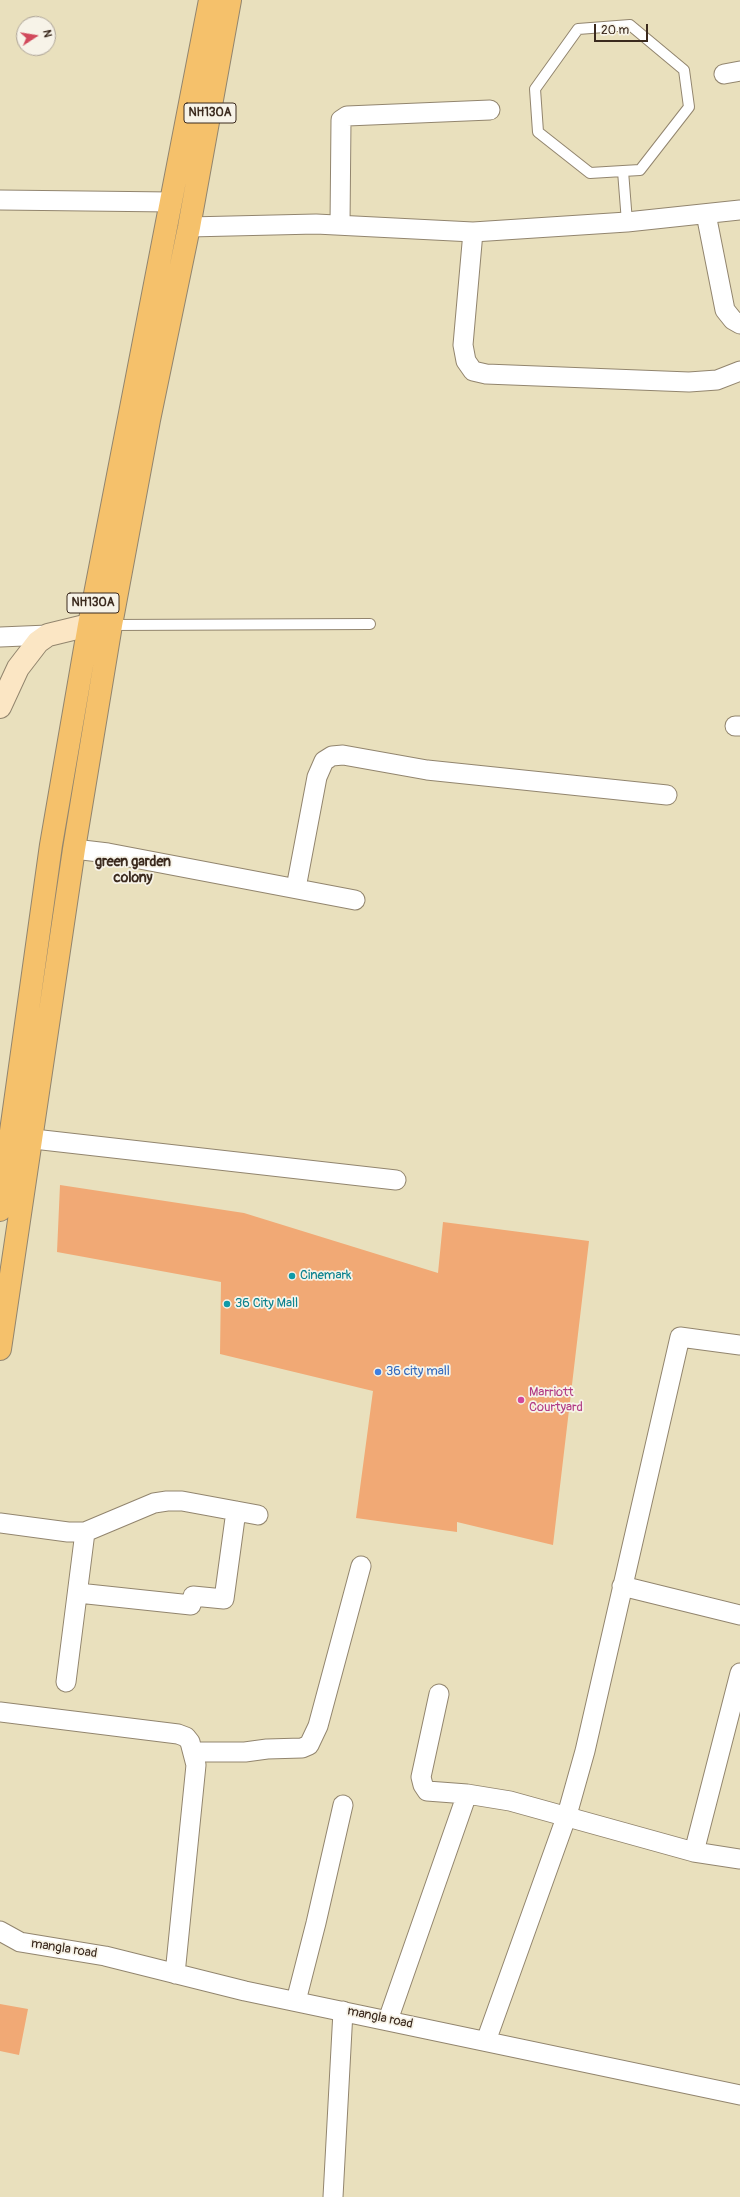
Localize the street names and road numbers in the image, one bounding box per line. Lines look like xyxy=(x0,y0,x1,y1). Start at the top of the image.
road number: NH130A xyxy=(184,103,236,123)
road number: NH130A xyxy=(67,593,119,613)
street label: mangla road xyxy=(30,1936,98,1962)
street label: mangla road xyxy=(346,2003,414,2033)

